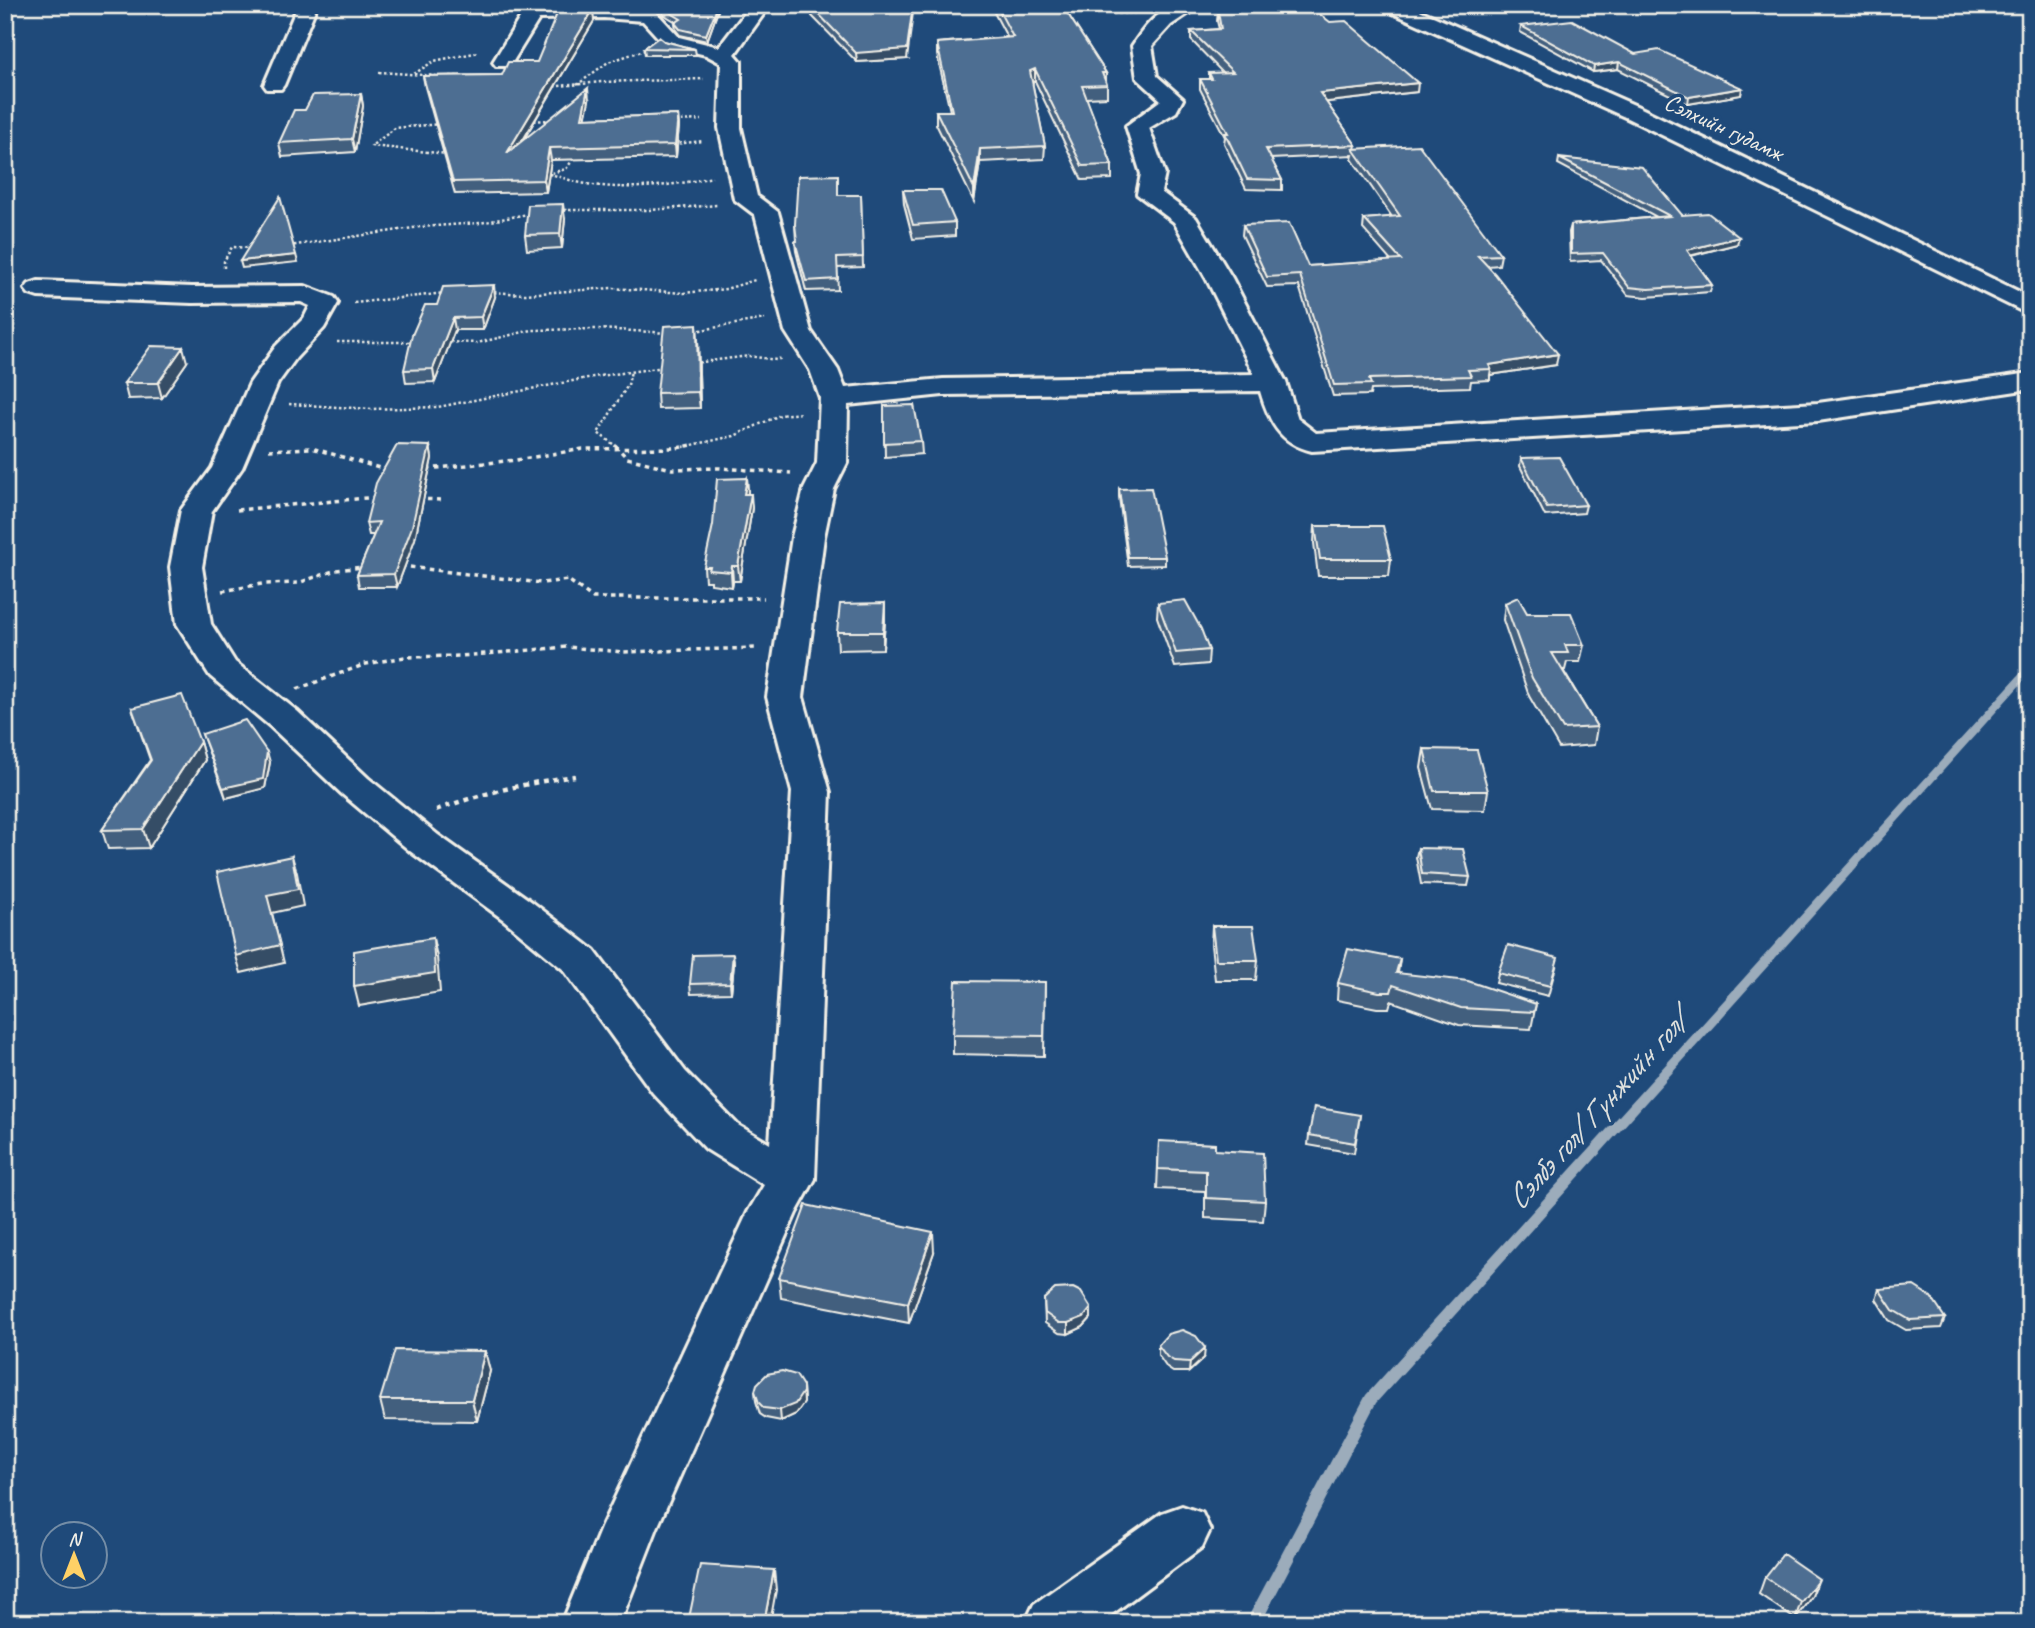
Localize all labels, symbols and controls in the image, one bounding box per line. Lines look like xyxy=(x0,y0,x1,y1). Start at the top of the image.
street label: Сэлхийн гудамж xyxy=(1660,86,1791,169)
water label: Сэлбэ гол/ Гүнжийн гол/ xyxy=(1497,994,1704,1218)
north arrow xyxy=(38,1520,108,1590)
text: N xyxy=(68,1527,83,1551)

